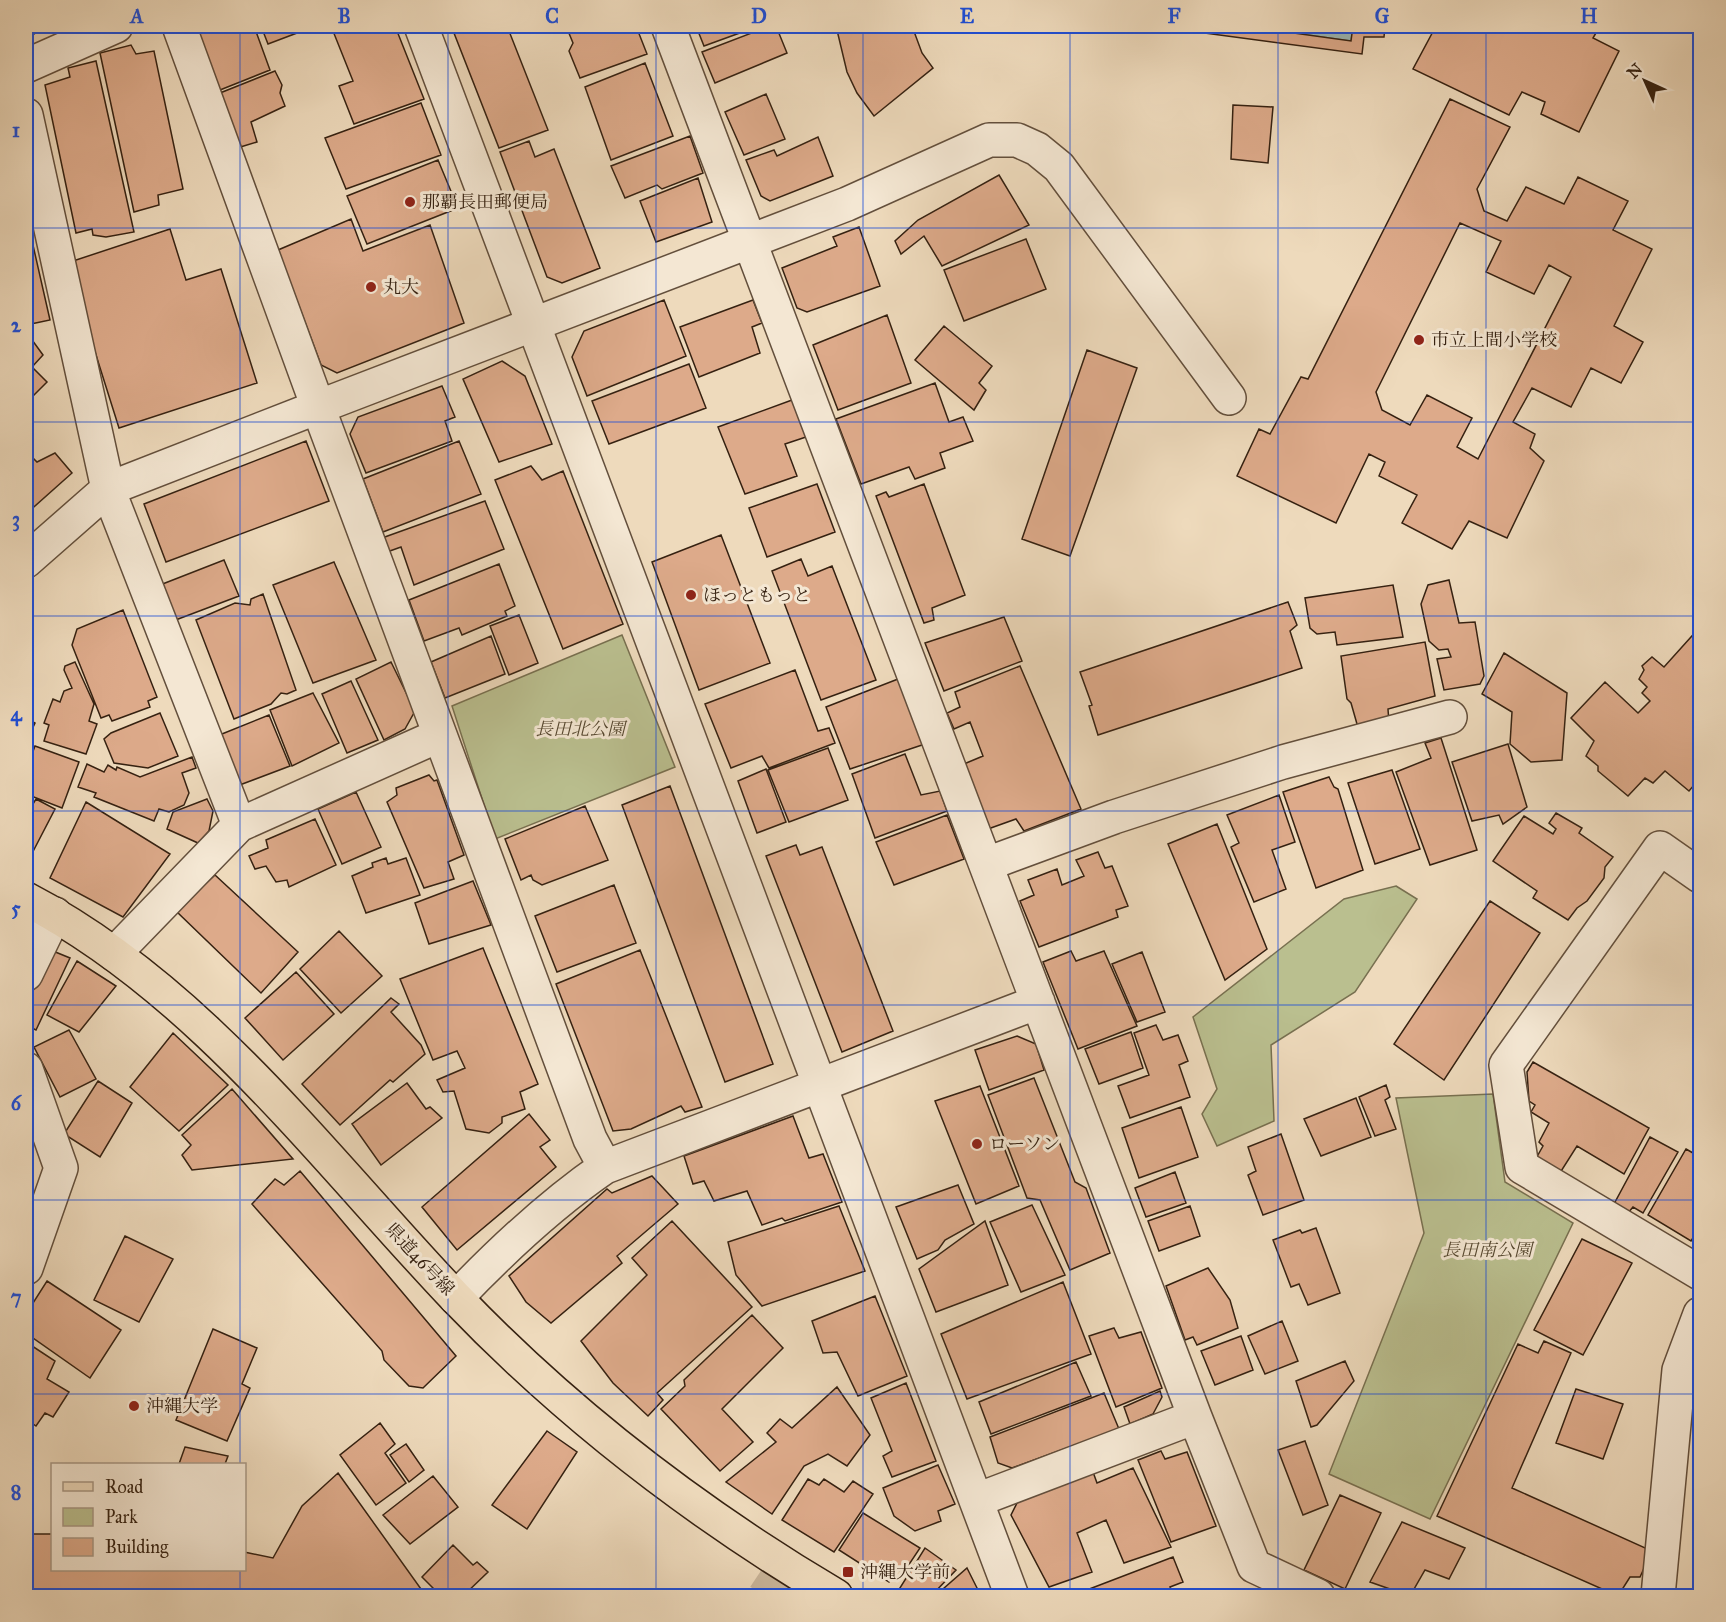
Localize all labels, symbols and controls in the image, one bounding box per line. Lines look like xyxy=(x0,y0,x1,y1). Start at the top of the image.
text: A xyxy=(128,4,144,28)
text: B xyxy=(337,4,351,28)
text: C xyxy=(545,4,559,28)
text: D xyxy=(751,4,767,28)
text: E xyxy=(960,4,975,28)
text: F xyxy=(1167,4,1181,28)
text: G xyxy=(1375,4,1390,28)
text: H xyxy=(1580,4,1598,28)
north arrow xyxy=(1615,51,1675,111)
text: N xyxy=(1623,59,1647,82)
text: 1 xyxy=(12,118,20,142)
place label: 那覇長田郵便局 xyxy=(422,191,548,213)
marker: 那覇長田郵便局 xyxy=(403,195,417,209)
place label: 丸大 xyxy=(383,276,419,298)
marker: 丸大 xyxy=(364,280,378,294)
text: 2 xyxy=(11,313,22,337)
place label: 市立上間小学校 xyxy=(1431,329,1557,351)
marker: 市立上間小学校 xyxy=(1412,333,1426,347)
text: 3 xyxy=(12,507,20,532)
place label: ほっともっと xyxy=(703,584,811,606)
marker: ほっともっと xyxy=(684,588,698,602)
text: 4 xyxy=(10,702,22,727)
park label: 長田北公園 xyxy=(535,718,628,740)
text: 5 xyxy=(11,896,21,920)
text: 6 xyxy=(11,1091,23,1115)
place label: ローソン xyxy=(989,1133,1060,1155)
marker: ローソン xyxy=(970,1137,984,1151)
street label: 県道46号線 xyxy=(381,1218,459,1300)
park label: 長田南公園 xyxy=(1442,1239,1535,1261)
text: 7 xyxy=(11,1285,22,1309)
place label: 沖縄大学 xyxy=(146,1395,218,1417)
marker: 沖縄大学 xyxy=(127,1399,141,1413)
legend xyxy=(51,1463,246,1571)
text: Road xyxy=(105,1476,143,1498)
text: 8 xyxy=(11,1480,21,1504)
text: Park xyxy=(105,1506,138,1528)
text: Building xyxy=(105,1536,169,1559)
place label: 沖縄大学前 xyxy=(860,1561,950,1583)
marker: 沖縄大学前 xyxy=(841,1565,855,1579)

